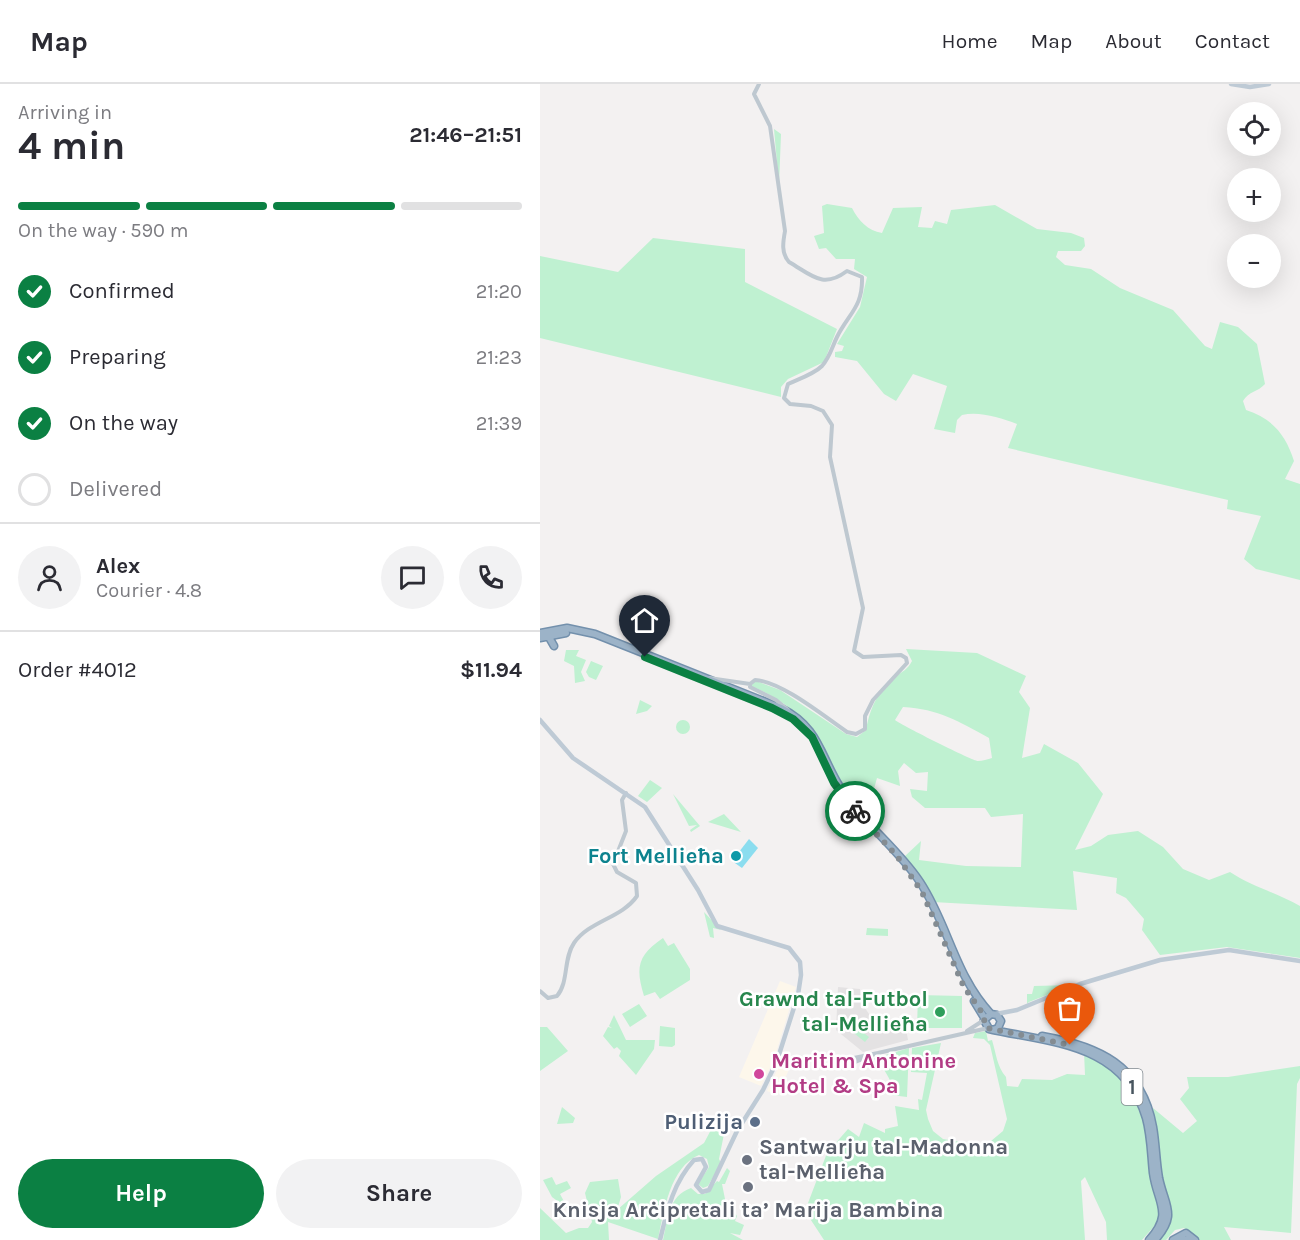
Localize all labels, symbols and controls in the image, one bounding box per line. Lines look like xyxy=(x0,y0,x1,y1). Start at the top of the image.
text: Map xyxy=(30,25,88,58)
text: Home xyxy=(942,29,998,53)
text: Map xyxy=(1031,29,1072,53)
text: About xyxy=(1105,29,1162,53)
text: Contact xyxy=(1195,29,1270,53)
text: Arriving in xyxy=(18,101,112,124)
map controls xyxy=(1227,102,1281,288)
button: locate xyxy=(1227,102,1281,156)
text: 21:46–21:51 xyxy=(409,122,522,148)
text: 4 min xyxy=(18,123,125,169)
button: + xyxy=(1227,168,1281,222)
text: On the way · 590 m xyxy=(18,219,188,242)
button: − xyxy=(1227,234,1281,288)
icon: check xyxy=(18,275,51,308)
text: Confirmed xyxy=(69,278,175,304)
text: 21:20 xyxy=(476,280,522,303)
icon: check xyxy=(18,341,51,374)
text: Preparing xyxy=(69,344,166,370)
text: 21:23 xyxy=(476,346,522,369)
icon: check xyxy=(18,407,51,440)
text: On the way xyxy=(69,410,178,436)
text: 21:39 xyxy=(476,412,522,435)
text: Delivered xyxy=(69,476,162,502)
button: person xyxy=(18,546,81,609)
button: chat xyxy=(381,546,444,609)
button: phone xyxy=(459,546,522,609)
text: Alex xyxy=(96,553,140,579)
text: Courier · 4.8 xyxy=(96,579,202,602)
pin xyxy=(619,595,670,657)
icon: home xyxy=(628,604,661,637)
text: Order #4012 xyxy=(18,657,137,683)
text: $11.94 xyxy=(460,657,522,683)
courier xyxy=(825,781,885,841)
icon: bike xyxy=(839,795,872,828)
place label: Fort Mellieħa xyxy=(588,843,724,869)
marker: Fort Mellieħa xyxy=(729,849,743,863)
pin xyxy=(1044,983,1095,1045)
place label: Grawnd tal-Futbol tal-Mellieħa xyxy=(739,986,928,1037)
icon: bag xyxy=(1053,992,1086,1025)
marker: Grawnd tal-Futbol tal-Mellieħa xyxy=(933,1005,947,1019)
place label: Maritim Antonine Hotel & Spa xyxy=(771,1048,956,1099)
marker: Maritim Antonine Hotel & Spa xyxy=(752,1067,766,1081)
road number: 1 xyxy=(1122,1069,1142,1105)
place label: Pulizija xyxy=(664,1109,743,1135)
marker: Pulizija xyxy=(748,1115,762,1129)
place label: Santwarju tal-Madonna tal-Mellieħa xyxy=(759,1134,1008,1185)
marker: Santwarju tal-Madonna tal-Mellieħa xyxy=(740,1153,754,1167)
button: Help xyxy=(18,1159,264,1228)
button: Share xyxy=(276,1159,522,1228)
marker: Knisja Arċipretali ta’ Marija Bambina xyxy=(741,1180,755,1194)
place label: Knisja Arċipretali ta’ Marija Bambina xyxy=(553,1197,943,1223)

